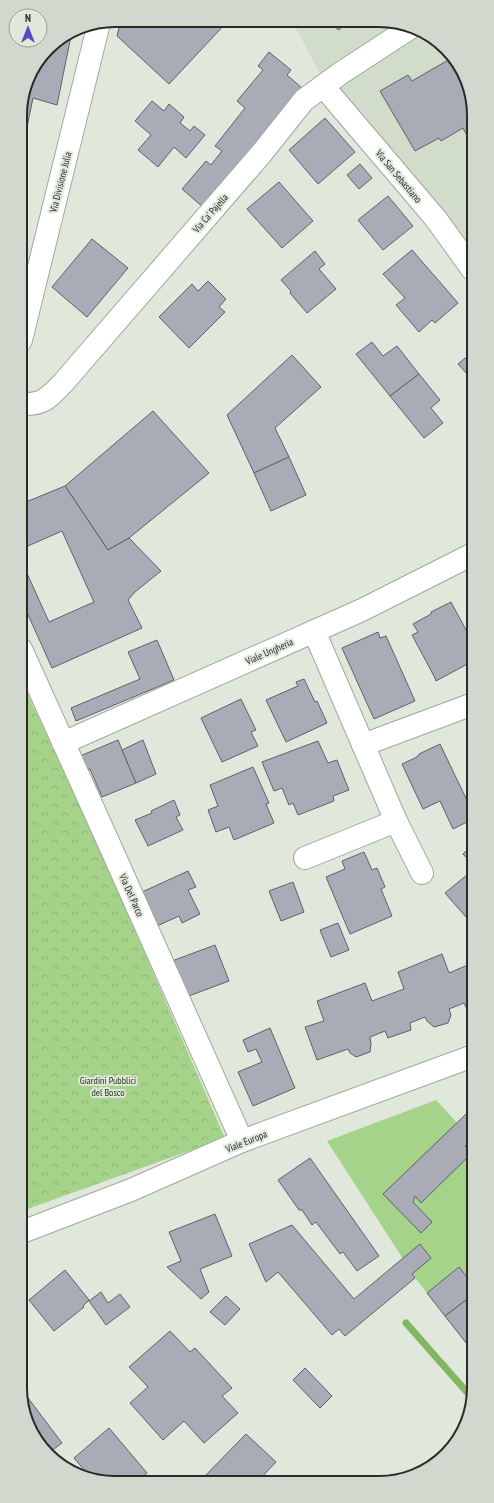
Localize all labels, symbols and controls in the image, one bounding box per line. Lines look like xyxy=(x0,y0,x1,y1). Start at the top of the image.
north arrow xyxy=(8,8,48,48)
text: N xyxy=(25,11,31,25)
street label: Via San Sebastiano xyxy=(372,146,425,206)
street label: Via Divisione Julia xyxy=(46,150,74,215)
street label: Via Ca' Pajella xyxy=(189,191,231,236)
street label: Viale Ungheria xyxy=(242,635,295,668)
street label: Via Del Parco xyxy=(116,871,147,919)
park label: Giardini Pubblici del Bosco xyxy=(80,1074,136,1099)
street label: Viale Europa xyxy=(223,1127,269,1156)

